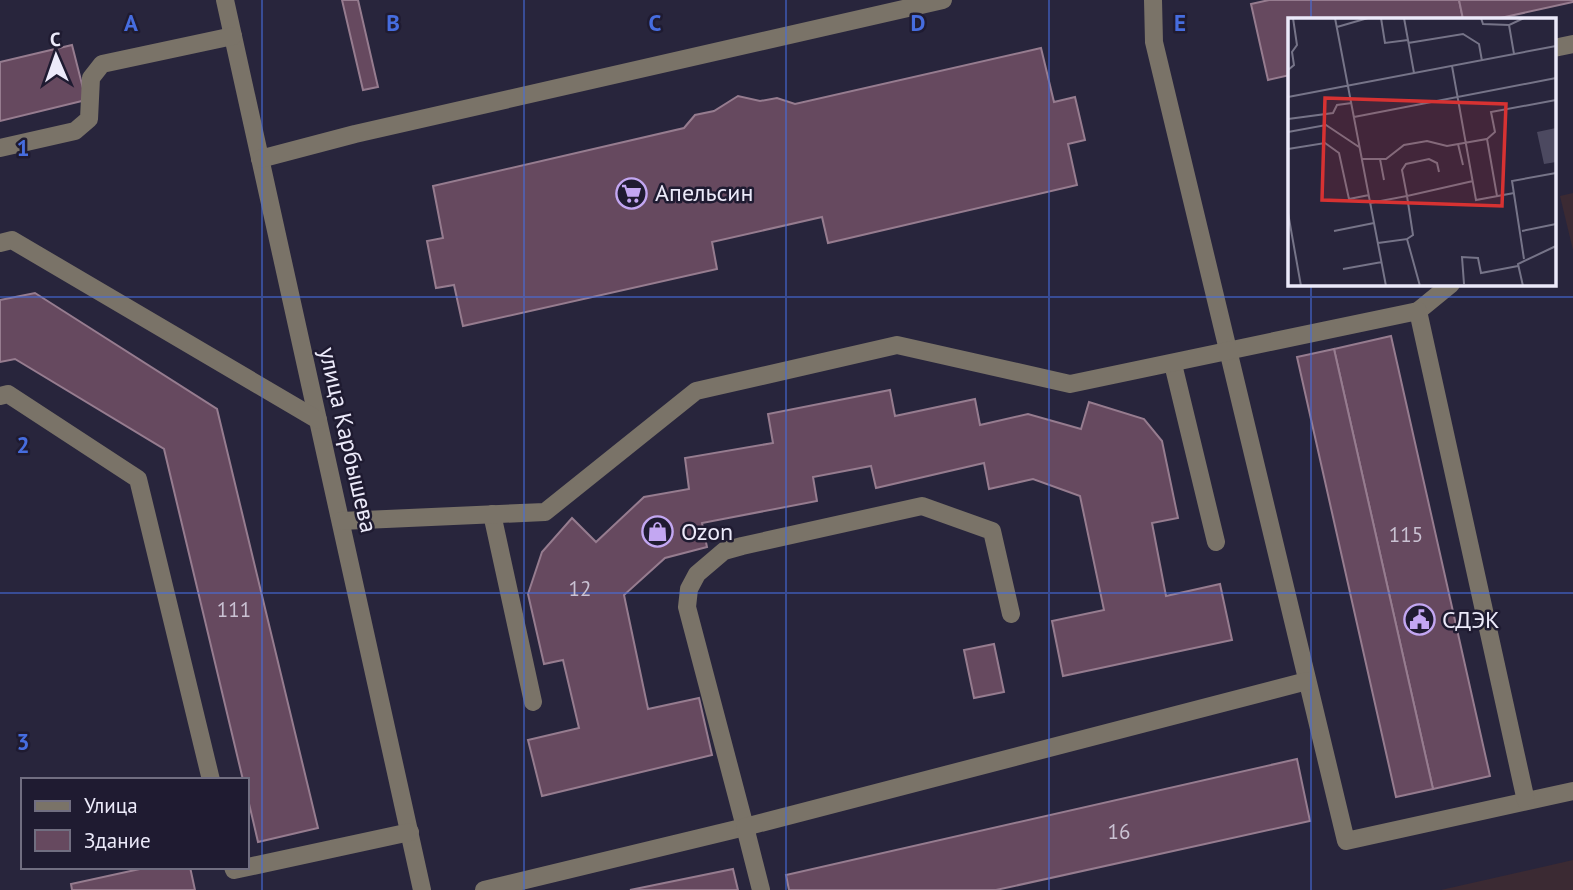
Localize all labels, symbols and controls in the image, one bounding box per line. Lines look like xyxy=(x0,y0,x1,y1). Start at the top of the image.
text: A xyxy=(124,8,138,37)
text: B xyxy=(386,8,400,37)
text: C xyxy=(649,8,662,37)
text: D xyxy=(911,8,925,37)
text: E xyxy=(1174,8,1186,37)
inset map xyxy=(1288,18,1556,285)
north arrow xyxy=(21,21,91,91)
text: С xyxy=(50,27,62,51)
text: 1 xyxy=(16,133,30,162)
supermarket icon: Апельсин xyxy=(615,176,649,210)
place label: Апельсин xyxy=(655,177,753,208)
street label: улица Карбышева xyxy=(312,344,385,536)
text: 2 xyxy=(16,430,30,459)
shop icon: Ozon xyxy=(641,515,675,549)
place label: Ozon xyxy=(681,516,733,547)
house number: 115 xyxy=(1389,521,1423,548)
house number: 12 xyxy=(569,575,591,602)
house number: 111 xyxy=(217,596,251,623)
public building icon: СДЭК xyxy=(1402,603,1436,637)
place label: СДЭК xyxy=(1442,604,1500,635)
text: 3 xyxy=(16,727,30,756)
legend xyxy=(21,778,248,869)
text: Улица xyxy=(84,792,138,819)
house number: 16 xyxy=(1108,818,1130,845)
text: Здание xyxy=(84,827,151,854)

